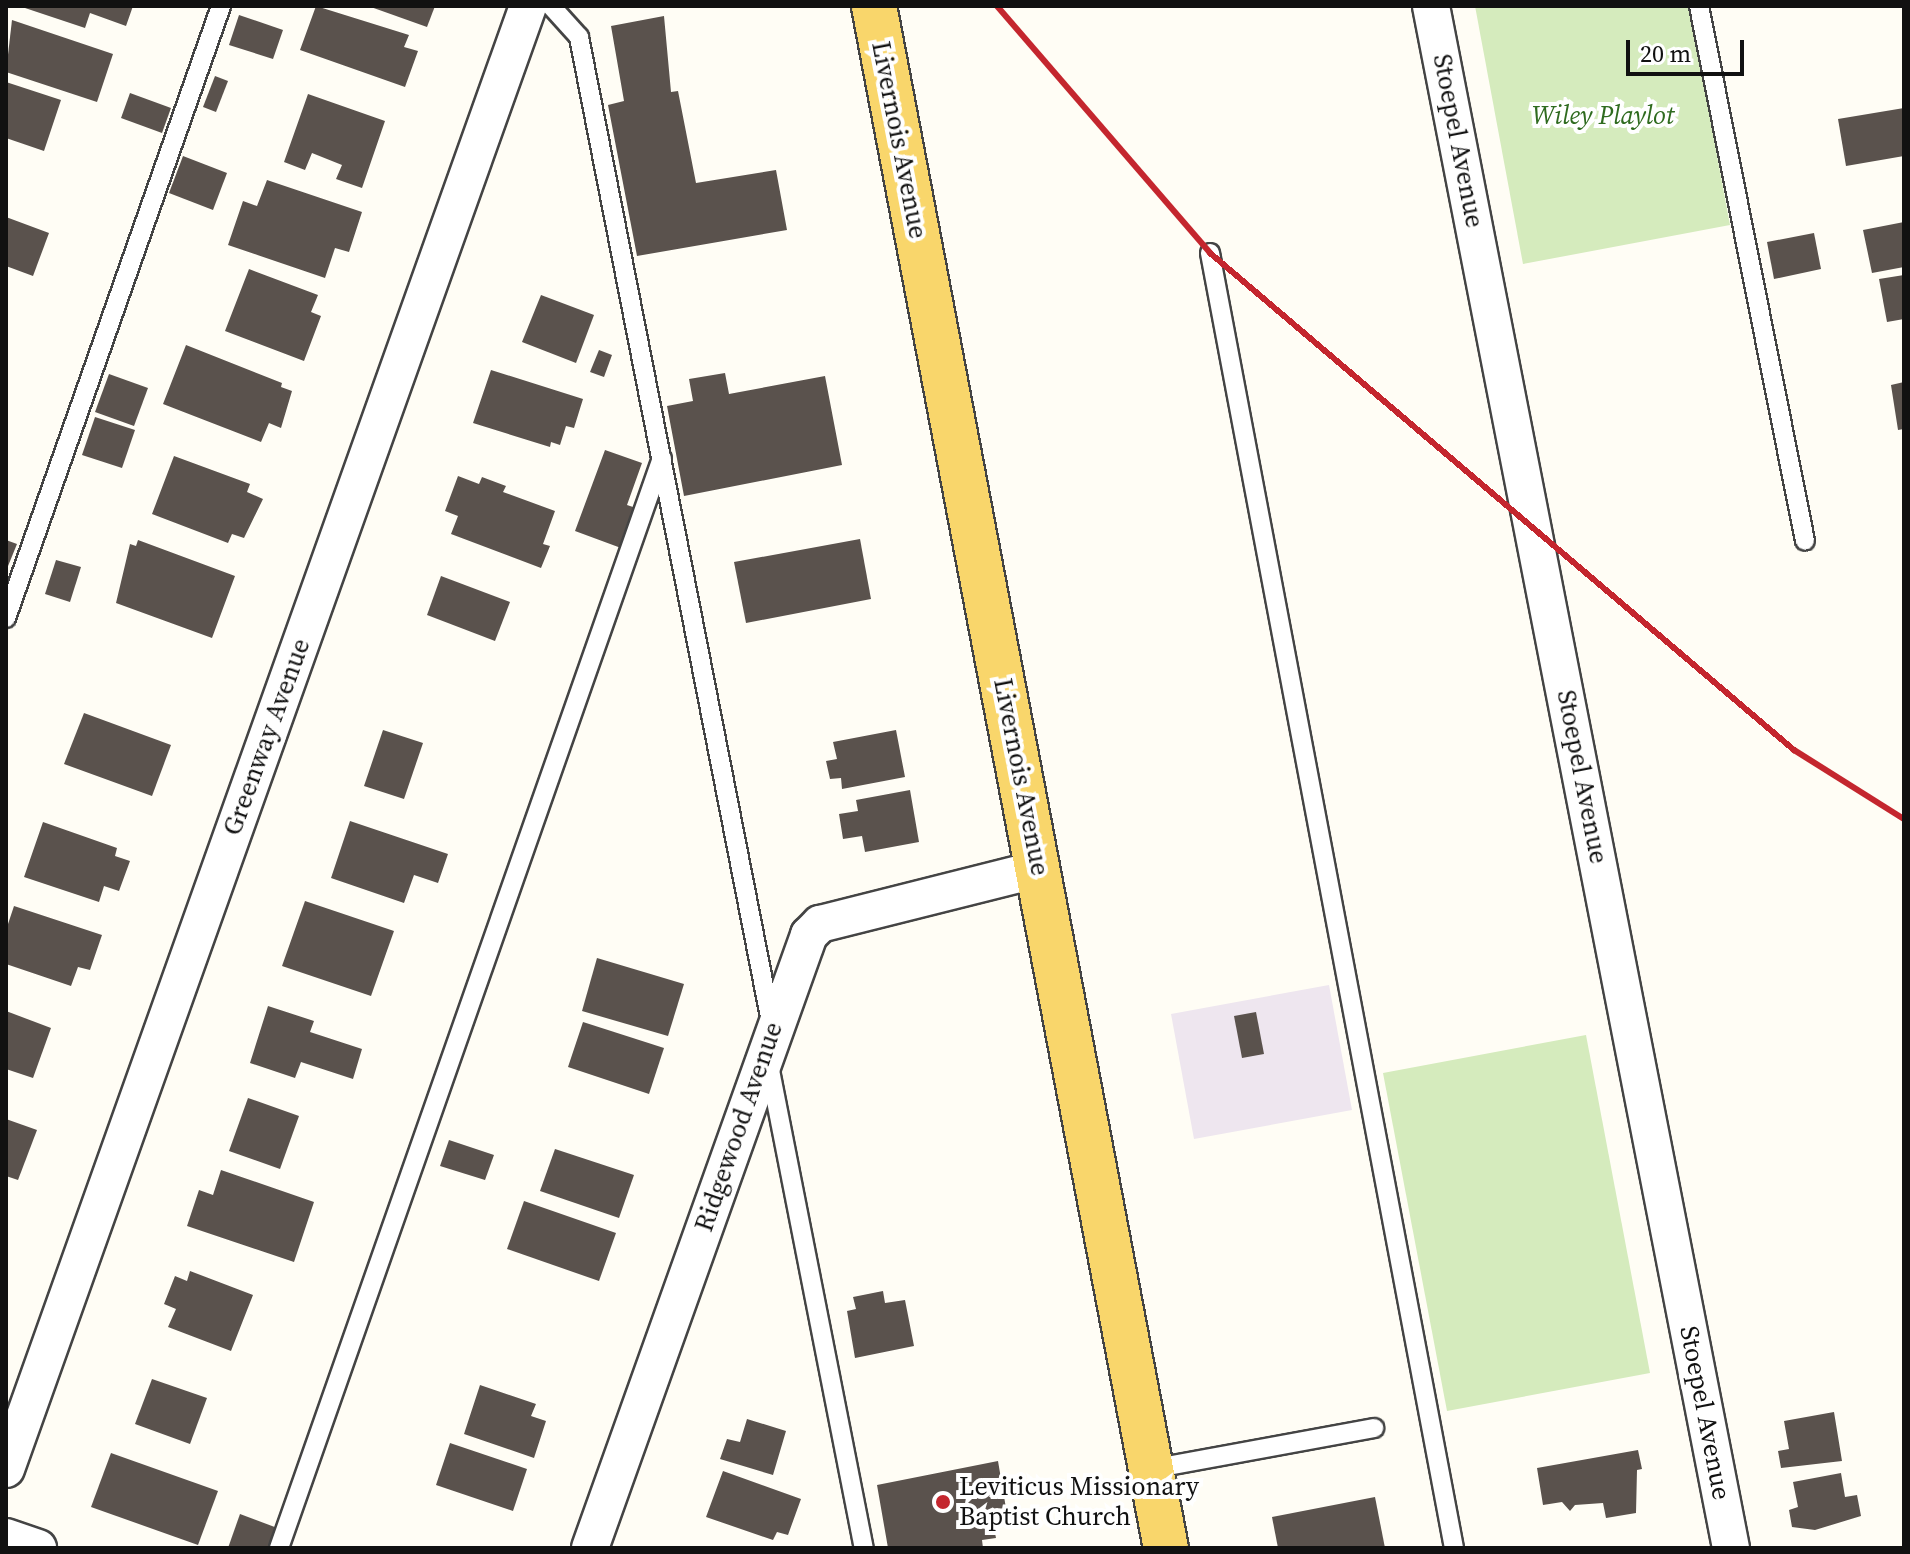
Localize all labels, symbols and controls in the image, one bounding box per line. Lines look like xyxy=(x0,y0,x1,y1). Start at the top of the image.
scale bar xyxy=(1630,24,1748,74)
text: 20 m xyxy=(1640,37,1691,70)
street label: Livernois Avenue xyxy=(865,39,933,241)
street label: Stoepel Avenue xyxy=(1426,52,1490,230)
park label: Wiley Playlot xyxy=(1532,100,1674,132)
street label: Greenway Avenue xyxy=(217,634,317,840)
street label: Livernois Avenue xyxy=(987,676,1055,878)
street label: Stoepel Avenue xyxy=(1550,688,1614,866)
street label: Ridgewood Avenue xyxy=(689,1018,789,1236)
street label: Stoepel Avenue xyxy=(1673,1324,1737,1502)
place label: Leviticus Missionary Baptist Church xyxy=(959,1471,1199,1532)
marker: Leviticus Missionary Baptist Church xyxy=(934,1493,952,1511)

